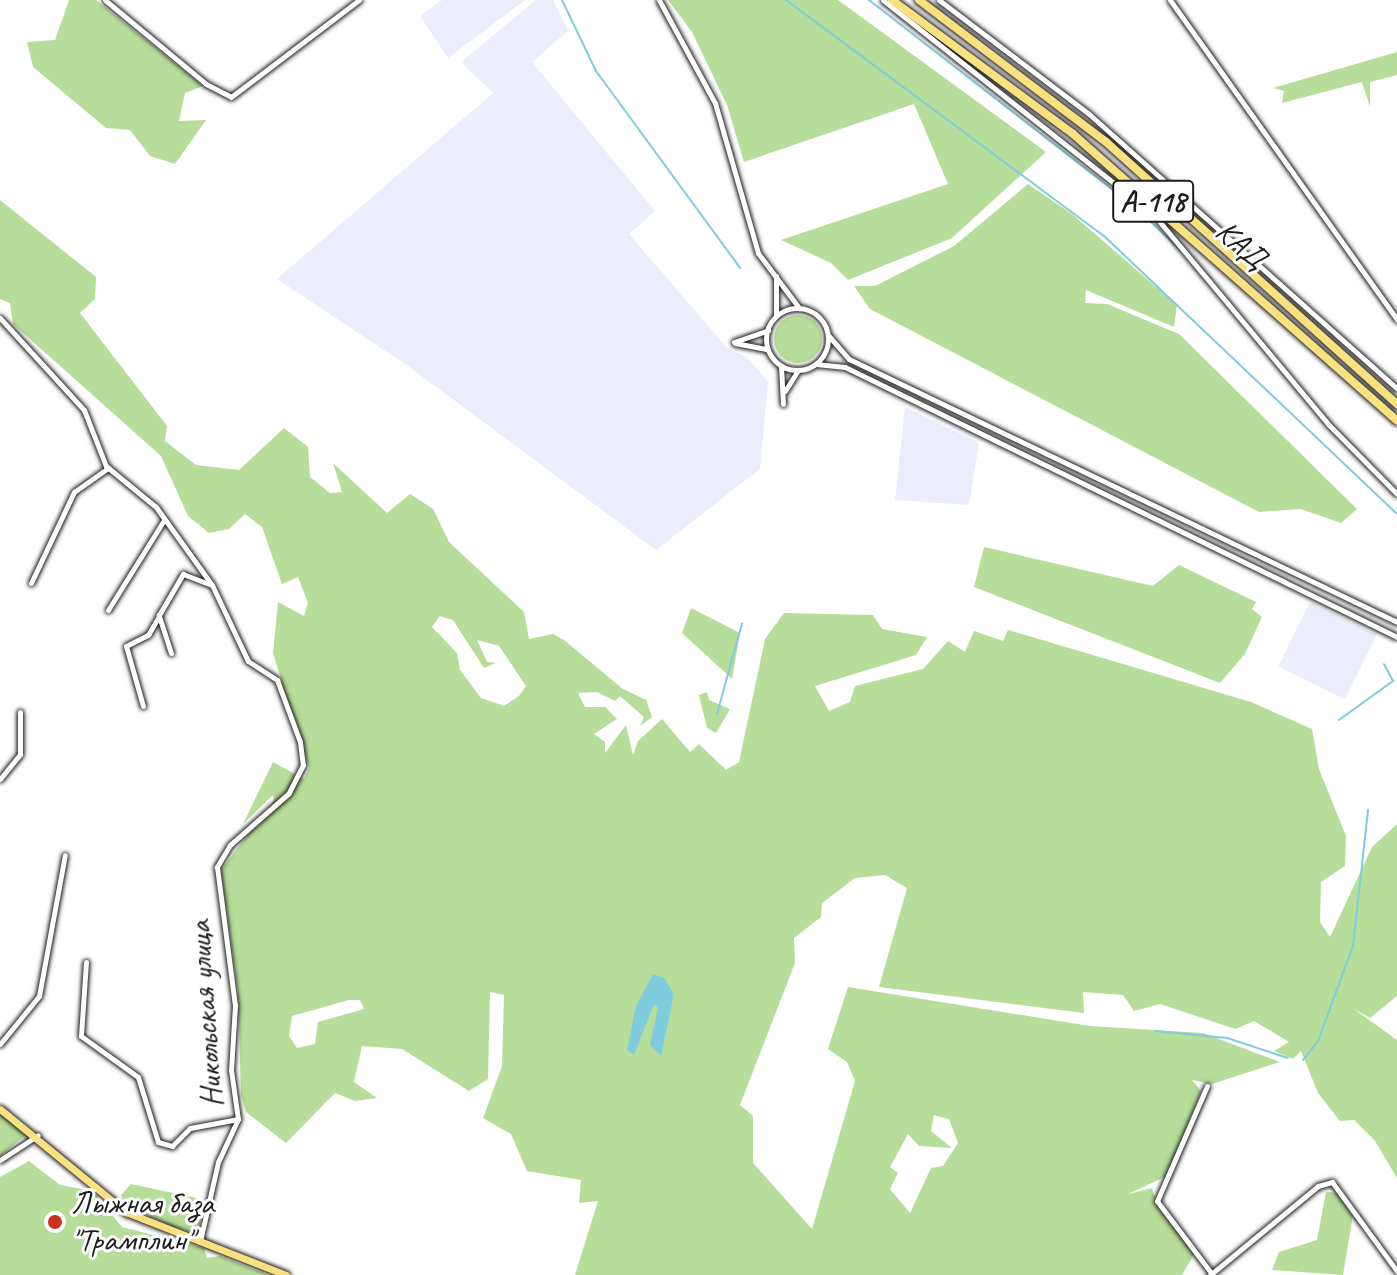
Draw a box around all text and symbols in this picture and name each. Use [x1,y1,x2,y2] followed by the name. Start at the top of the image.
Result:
[1111,175,1195,227] road number: А-118
[1208,212,1274,278] street label: КАД
[180,919,232,1109] street label: Никольская улица
[71,1185,215,1260] place label: Лыжная база "Трамплин"
[46,1213,64,1231] marker: Лыжная база "Трамплин"

